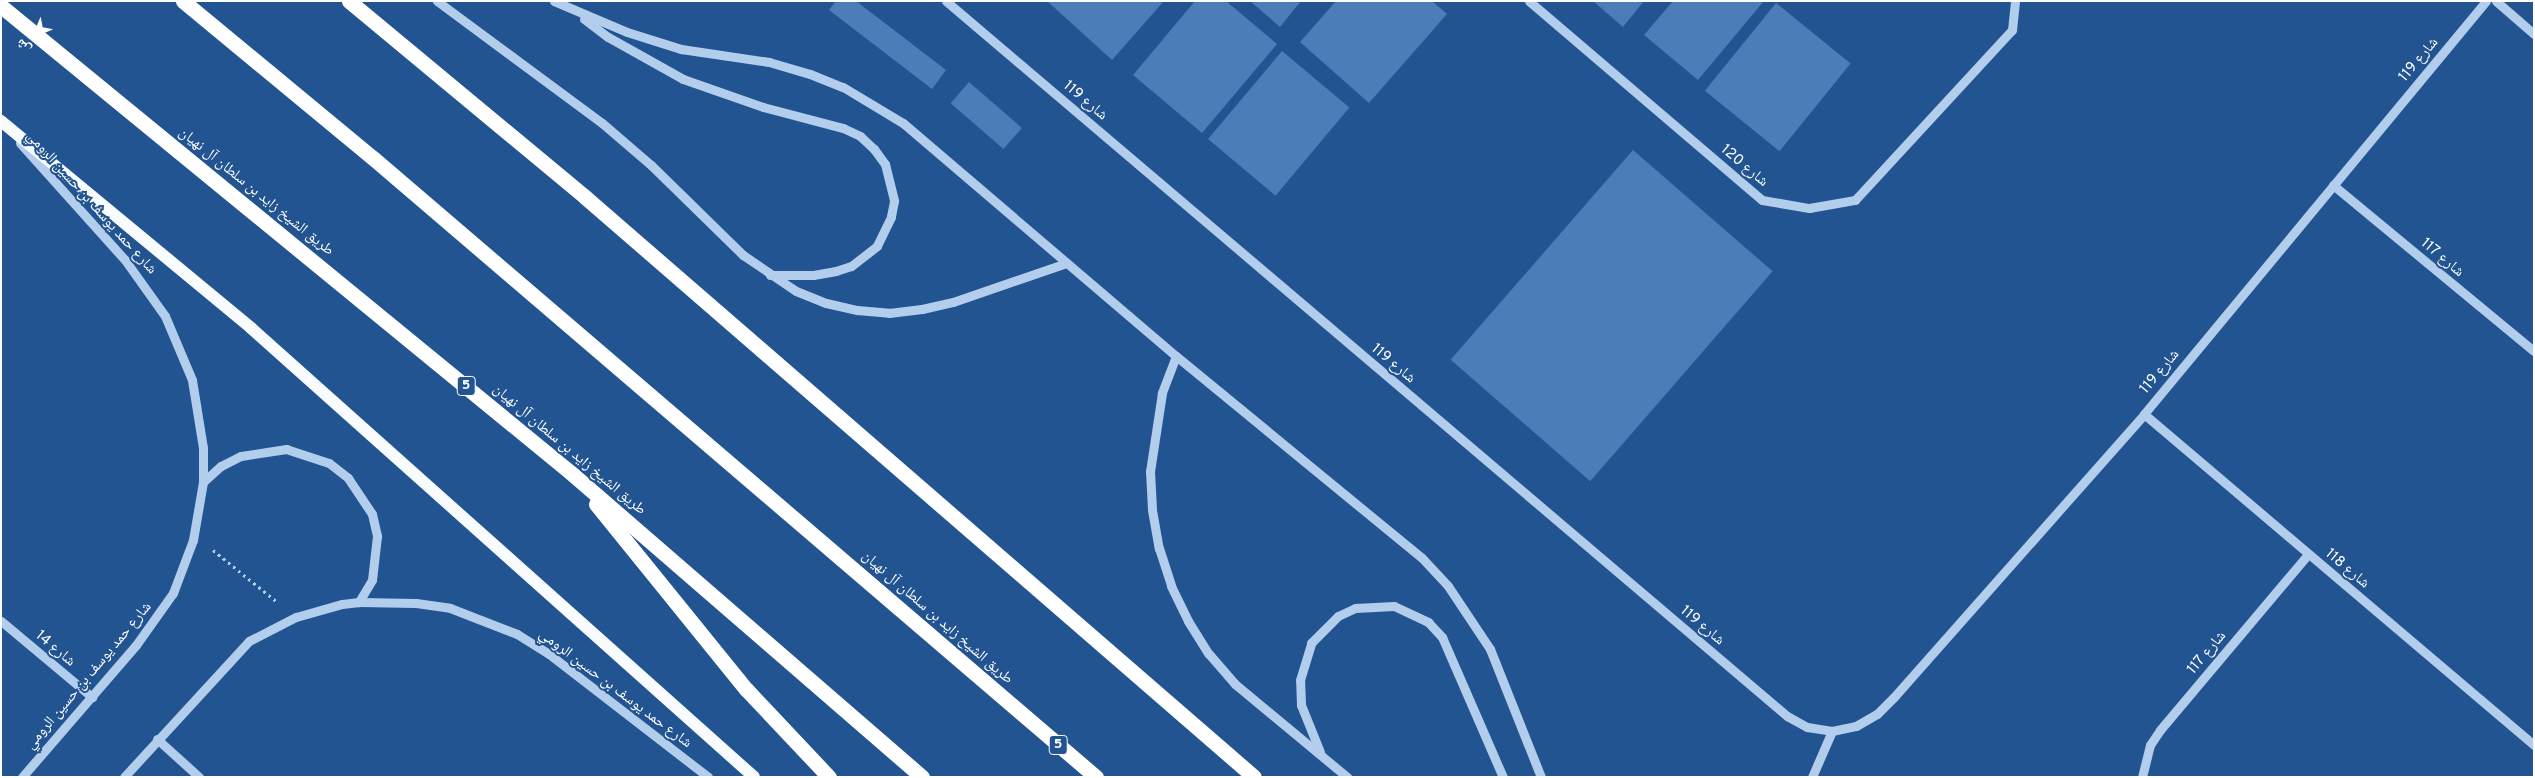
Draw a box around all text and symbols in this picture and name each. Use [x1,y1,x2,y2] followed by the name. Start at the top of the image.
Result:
[10,10,60,60] north arrow
[2395,34,2443,86] street label: شارع 119
[13,35,35,57] text: ش
[1059,77,1111,125] street label: شارع 119
[175,124,337,260] street label: طريق الشيخ زايد بن سلطان آل نهيان
[22,128,160,278] street label: شارع حمد يوسف بن حسين الرومي
[1717,141,1771,191] street label: شارع 120
[2417,235,2467,281] street label: شارع 117
[1367,340,1419,388] street label: شارع 119
[2136,346,2184,398] street label: شارع 119
[456,374,476,398] road number: 5
[489,381,649,519] street label: طريق الشيخ زايد بن سلطان آل نهيان
[2321,545,2373,593] street label: شارع 118
[858,547,1016,689] street label: طريق الشيخ زايد بن سلطان آل نهيان
[22,599,156,753] street label: شارع حمد يوسف بن حسين الرومي
[1676,602,1728,650] street label: شارع 119
[535,626,695,752] street label: شارع حمد يوسف بن حسين الرومي
[31,627,79,671] street label: شارع 14
[2184,628,2230,678] street label: شارع 117
[1048,734,1068,756] road number: 5

